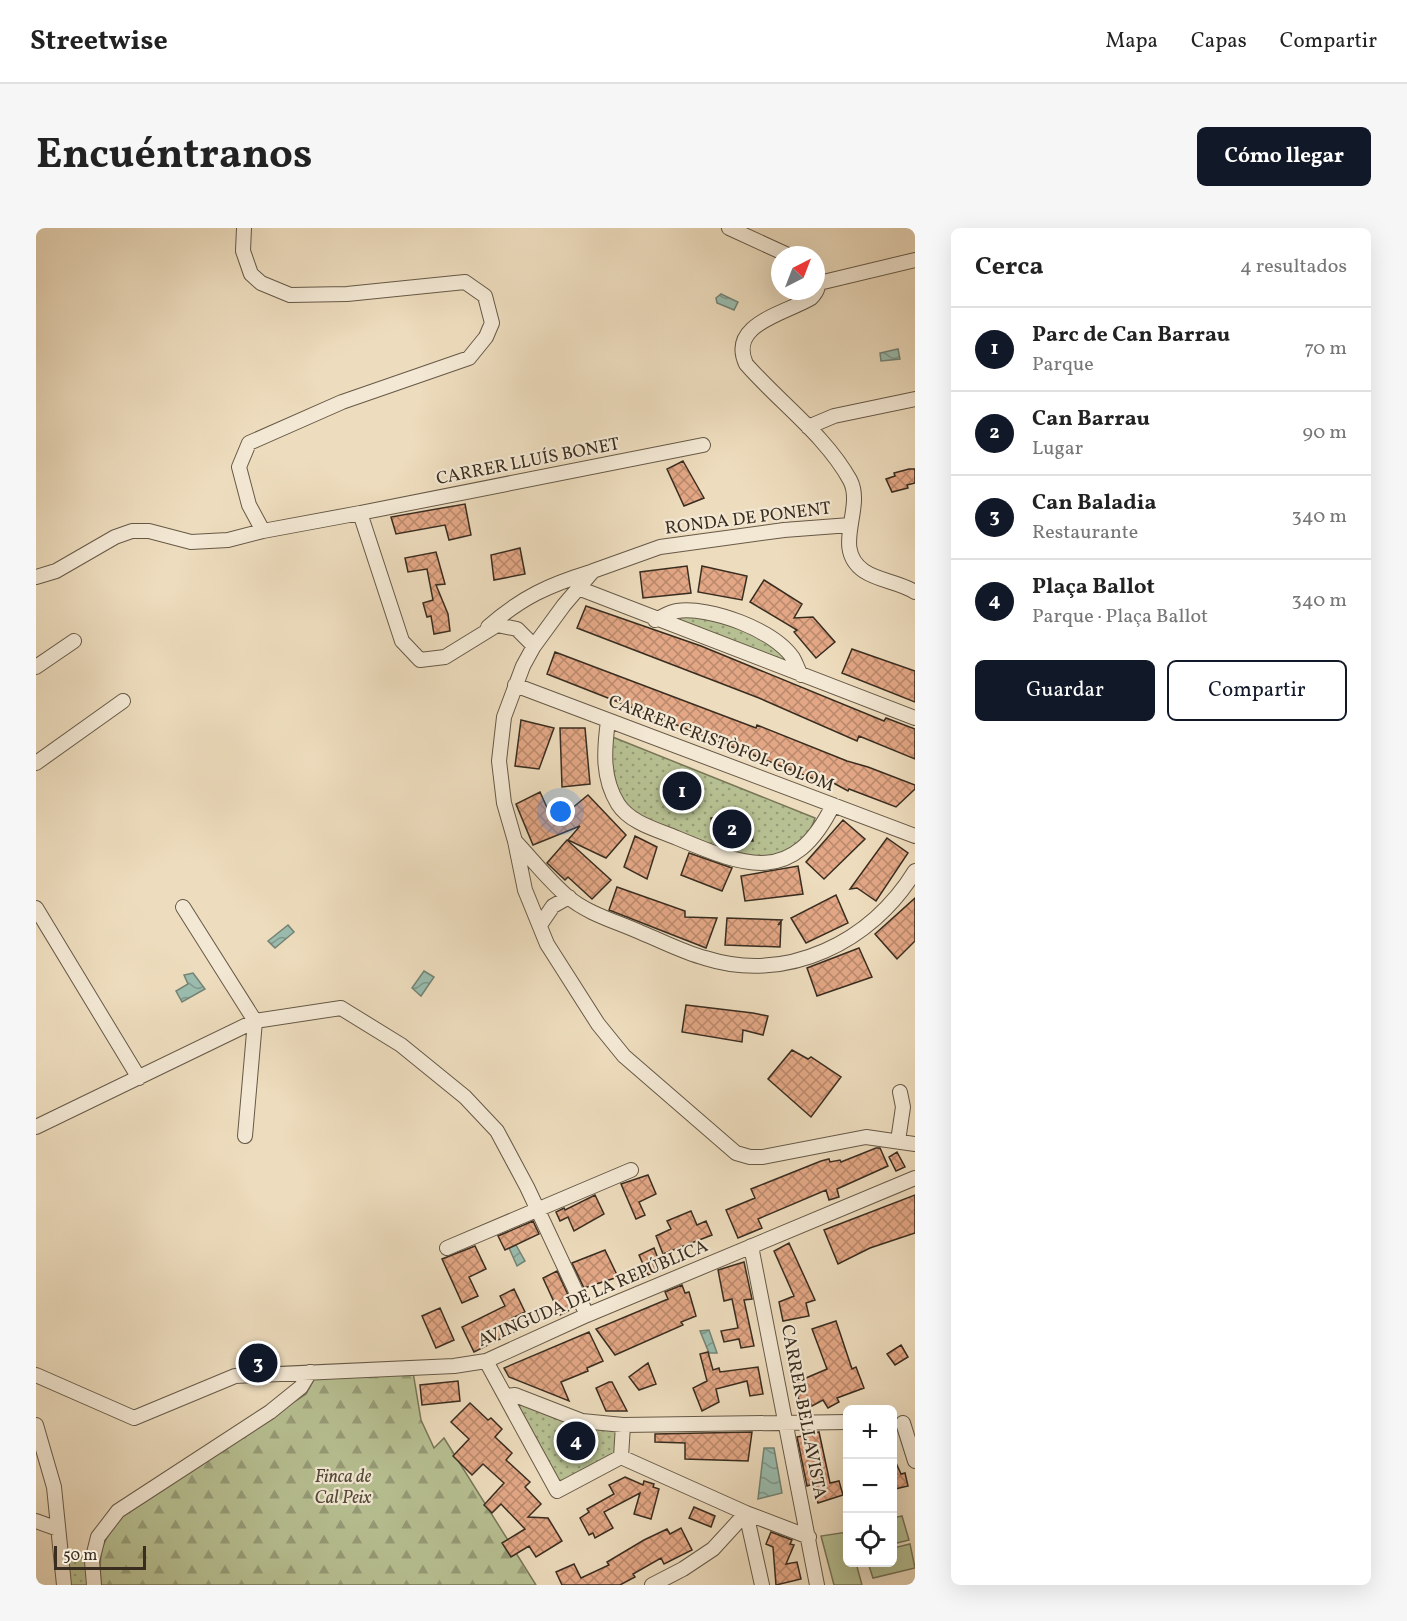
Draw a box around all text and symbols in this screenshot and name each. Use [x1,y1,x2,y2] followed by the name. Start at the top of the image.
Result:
[30,22,168,61] text: Streetwise
[1106,27,1158,56] text: Mapa
[1191,27,1247,56] text: Capas
[1280,27,1377,56] text: Compartir
[36,127,312,186] text: Encuéntranos
[1197,127,1371,186] button: Cómo llegar
[771,246,825,300] north arrow
[975,249,1044,285] text: Cerca
[1240,253,1347,281] text: 4 resultados
[1032,320,1230,351] text: Parc de Can Barrau
[990,335,999,363] text: 1
[1304,335,1347,363] text: 70 m
[1032,351,1094,379] text: Parque
[1032,404,1150,435] text: Can Barrau
[989,419,1000,447] text: 2
[1303,419,1347,447] text: 90 m
[434,432,622,492] street label: CARRER LLUÍS BONET
[1032,435,1083,463] text: Lugar
[1032,488,1156,519] text: Can Baladia
[664,496,833,542] street label: RONDA DE PONENT
[989,503,1000,531] text: 3
[1291,503,1347,531] text: 340 m
[1032,519,1138,547] text: Restaurante
[1032,572,1155,603] text: Plaça Ballot
[988,587,1001,615] text: 4
[1291,587,1347,615] text: 340 m
[1032,603,1208,631] text: Parque · Plaça Ballot
[975,660,1155,721] button: Guardar
[1167,660,1347,721] button: Compartir
[604,688,838,799] street label: CARRER CRISTÒFOL COLOM
[662,768,702,814] pin: 1
[546,797,575,826] your location
[712,806,752,852] pin: 2
[474,1234,712,1354] street label: AVINGUDA DE LA REPÚBLICA
[774,1323,832,1502] street label: CARRER BELLAVISTA
[238,1340,278,1386] pin: 3
[843,1405,897,1567] map controls
[843,1405,897,1459] button: +
[556,1418,596,1464] pin: 4
[843,1459,897,1513] button: −
[314,1465,372,1511] park label: Finca de Cal Peix
[843,1513,897,1567] button: locate
[54,1543,146,1570] scale bar
[63,1545,97,1567] text: 50 m

